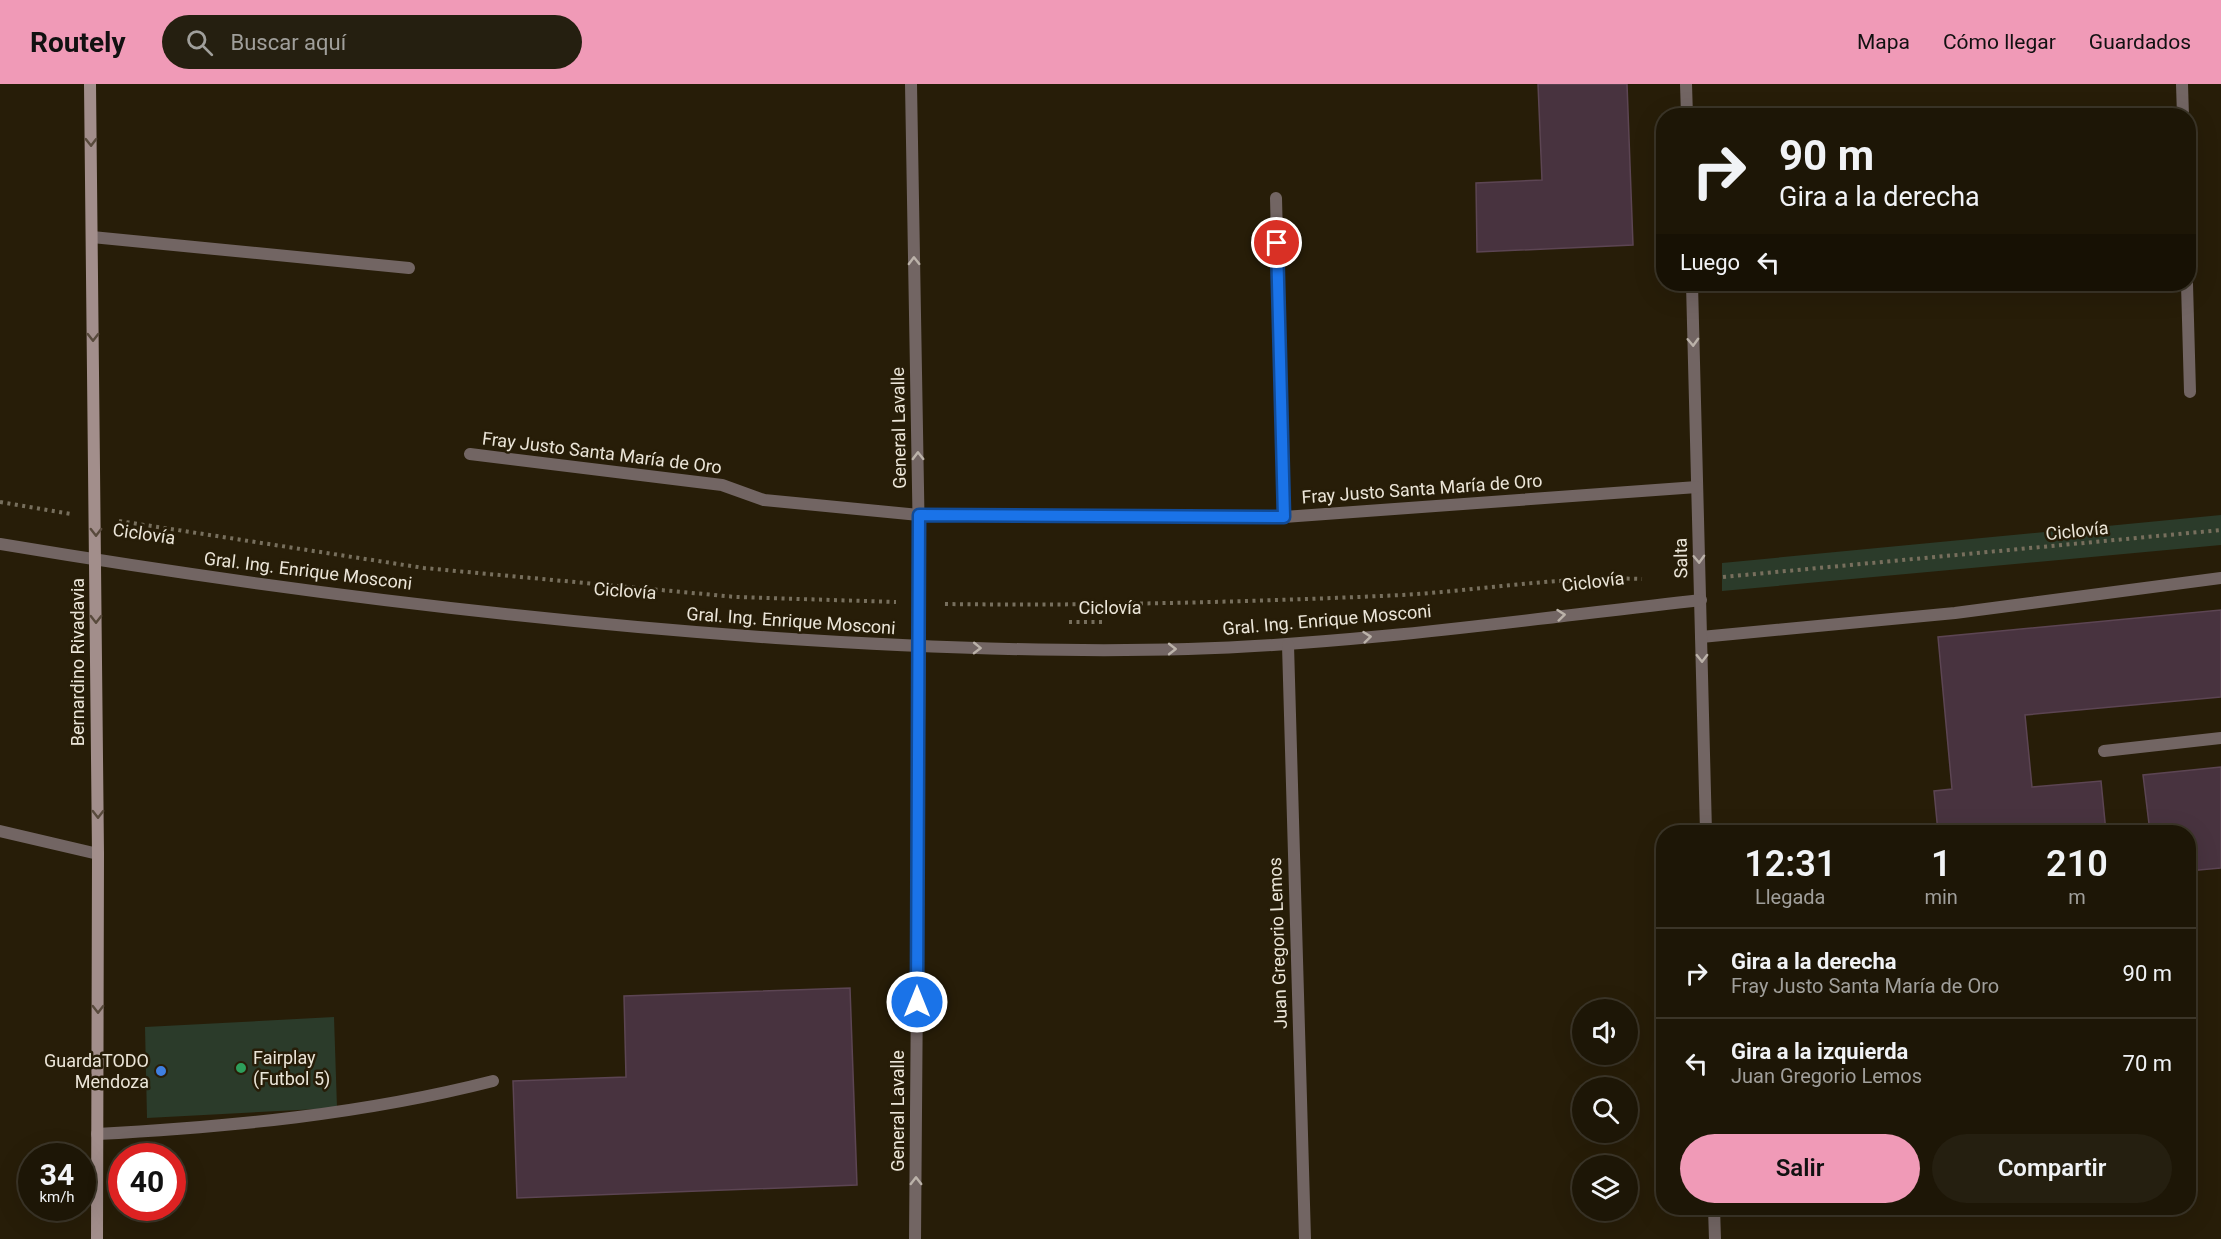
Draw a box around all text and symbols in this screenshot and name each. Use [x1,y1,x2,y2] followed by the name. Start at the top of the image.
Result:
[162,15,582,69] search box
[30,26,126,59] text: Routely
[183,26,216,59] icon: search
[231,30,346,55] text: Buscar aquí
[1857,30,1910,54] text: Mapa
[1943,30,2056,54] text: Cómo llegar
[2089,30,2191,54] text: Guardados
[1779,131,1874,180] text: 90 m
[1680,132,1758,210] icon: right
[85,138,97,147] one-way arrow
[1779,181,1980,213] text: Gira a la derecha
[1251,217,1302,268] pin
[1260,226,1293,259] icon: arrive
[1752,246,1785,279] icon: left
[1680,250,1740,275] text: Luego
[908,257,920,266] one-way arrow
[87,333,99,342] one-way arrow
[1687,337,1699,346] one-way arrow
[887,367,910,489] street label: General Lavalle
[481,427,723,478] street label: Fray Justo Santa María de Oro
[911,452,924,461] one-way arrow
[1301,470,1543,507] street label: Fray Justo Santa María de Oro
[2045,517,2109,544] street label: Ciclovía
[111,519,177,548] street label: Ciclovía
[90,528,102,537] one-way arrow
[1670,538,1691,578] street label: Salta
[203,547,413,594] street label: Gral. Ing. Enrique Mosconi
[1693,554,1705,563] one-way arrow
[1560,567,1625,596] street label: Ciclovía
[67,578,88,746] street label: Bernardino Rivadavia
[593,578,657,603] street label: Ciclovía
[1079,597,1142,618] street label: Ciclovía
[1222,600,1432,639] street label: Gral. Ing. Enrique Mosconi
[686,603,896,638] street label: Gral. Ing. Enrique Mosconi
[1556,609,1565,622] one-way arrow
[90,614,102,623] one-way arrow
[1362,631,1371,643] one-way arrow
[973,642,982,654] one-way arrow
[1168,643,1177,655] one-way arrow
[1695,654,1708,663] one-way arrow
[92,809,104,818] one-way arrow
[1744,843,1836,885] text: 12:31
[1931,843,1951,885] text: 1
[2046,843,2108,885] text: 210
[1264,857,1291,1029] street label: Juan Gregorio Lemos
[1755,885,1825,909] text: Llegada
[1924,885,1958,909] text: min
[2068,885,2086,909] text: m
[1731,949,1897,974] text: Gira a la derecha
[1680,957,1713,990] icon: right
[2123,961,2172,986] text: 90 m
[885,970,949,1034] position arrow
[1731,974,1999,998] text: Fray Justo Santa María de Oro
[1572,999,1638,1221] map controls
[1572,999,1638,1065] button: sound
[92,1004,104,1013] one-way arrow
[1731,1039,1908,1064] text: Gira a la izquierda
[253,1047,330,1090] place label: Fairplay (Futbol 5)
[1680,1047,1713,1080] icon: left
[44,1050,149,1092] place label: GuardaTODO Mendoza
[887,1050,908,1172] street label: General Lavalle
[2123,1051,2172,1076] text: 70 m
[234,1061,248,1075] marker: Fairplay (Futbol 5)
[154,1064,168,1078] marker: GuardaTODO Mendoza
[1731,1064,1922,1088] text: Juan Gregorio Lemos
[1572,1077,1638,1143] button: search
[1680,1134,1920,1203] button: Salir
[1932,1134,2172,1203] button: Compartir
[108,1143,186,1221] speed limit sign: 40
[1572,1155,1638,1221] button: layers
[40,1157,74,1192] text: 34
[910,1176,922,1185] one-way arrow
[39,1188,75,1206] text: km/h

